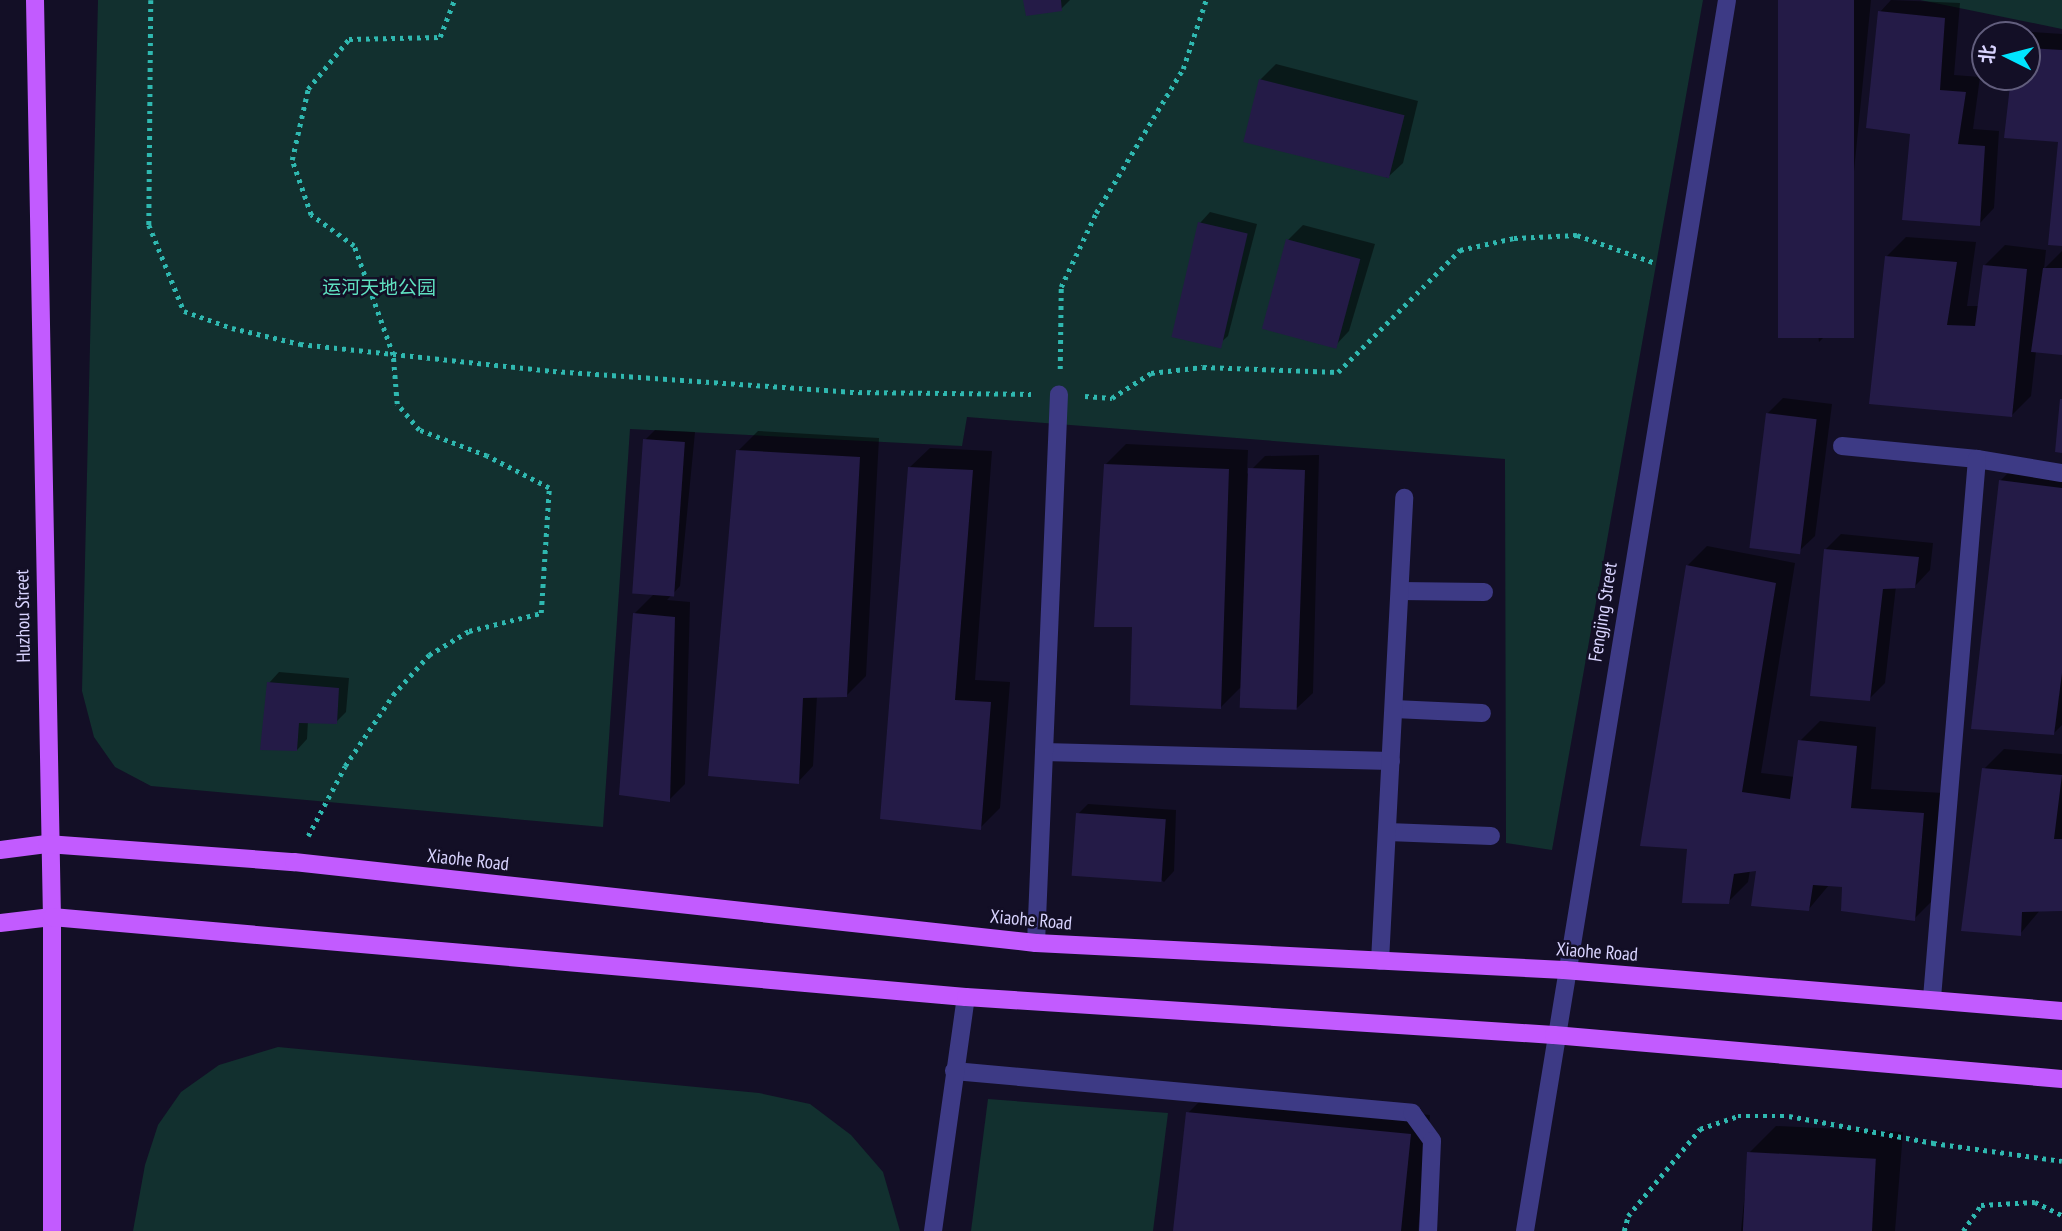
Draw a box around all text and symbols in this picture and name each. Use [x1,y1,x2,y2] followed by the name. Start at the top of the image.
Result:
[1971,21,2041,91] north arrow
[1974,43,2000,65] text: 北
[322,277,436,299] park label: 运河天地公园
[1584,561,1622,663] street label: Fengjing Street
[11,569,35,663] street label: Huzhou Street
[426,844,510,876] street label: Xiaohe Road
[989,905,1073,935] street label: Xiaohe Road
[1555,938,1639,966] street label: Xiaohe Road

